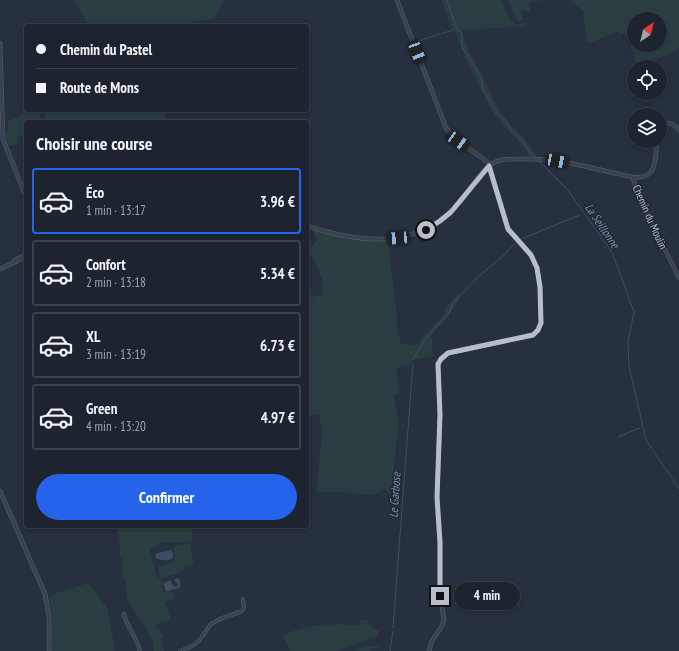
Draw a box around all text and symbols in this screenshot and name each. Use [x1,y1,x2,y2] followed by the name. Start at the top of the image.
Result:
[627,12,667,52] north arrow
[627,12,667,148] map controls
[407,39,427,65] car
[60,40,152,59] text: Chemin du Pastel
[627,60,667,100] button: locate
[60,78,139,97] text: Route de Mons
[627,108,667,148] button: layers
[445,129,471,153] car
[36,132,153,155] text: Choisir une course
[544,153,570,169] car
[630,182,671,252] street label: Chemin du Moulin
[38,183,74,219] icon: car
[86,183,104,202] text: Éco
[260,192,295,211] text: 3.96 €
[582,200,624,252] water label: La Seillonne
[86,202,146,219] text: 1 min · 13:17
[417,221,435,239] route start
[386,231,410,245] car
[38,255,74,291] icon: car
[86,255,126,274] text: Confort
[260,264,295,283] text: 5.34 €
[86,274,146,291] text: 2 min · 13:18
[38,327,74,363] icon: car
[86,327,100,346] text: XL
[260,336,295,355] text: 6.73 €
[86,346,146,363] text: 3 min · 13:19
[38,399,74,435] icon: car
[86,399,118,418] text: Green
[261,408,295,427] text: 4.97 €
[86,418,146,435] text: 4 min · 13:20
[385,471,404,518] water label: Le Garbose
[36,474,297,520] button: Confirmer
[454,582,520,610] callout: 4 min
[431,587,449,605] route end
[474,587,500,604] text: 4 min

